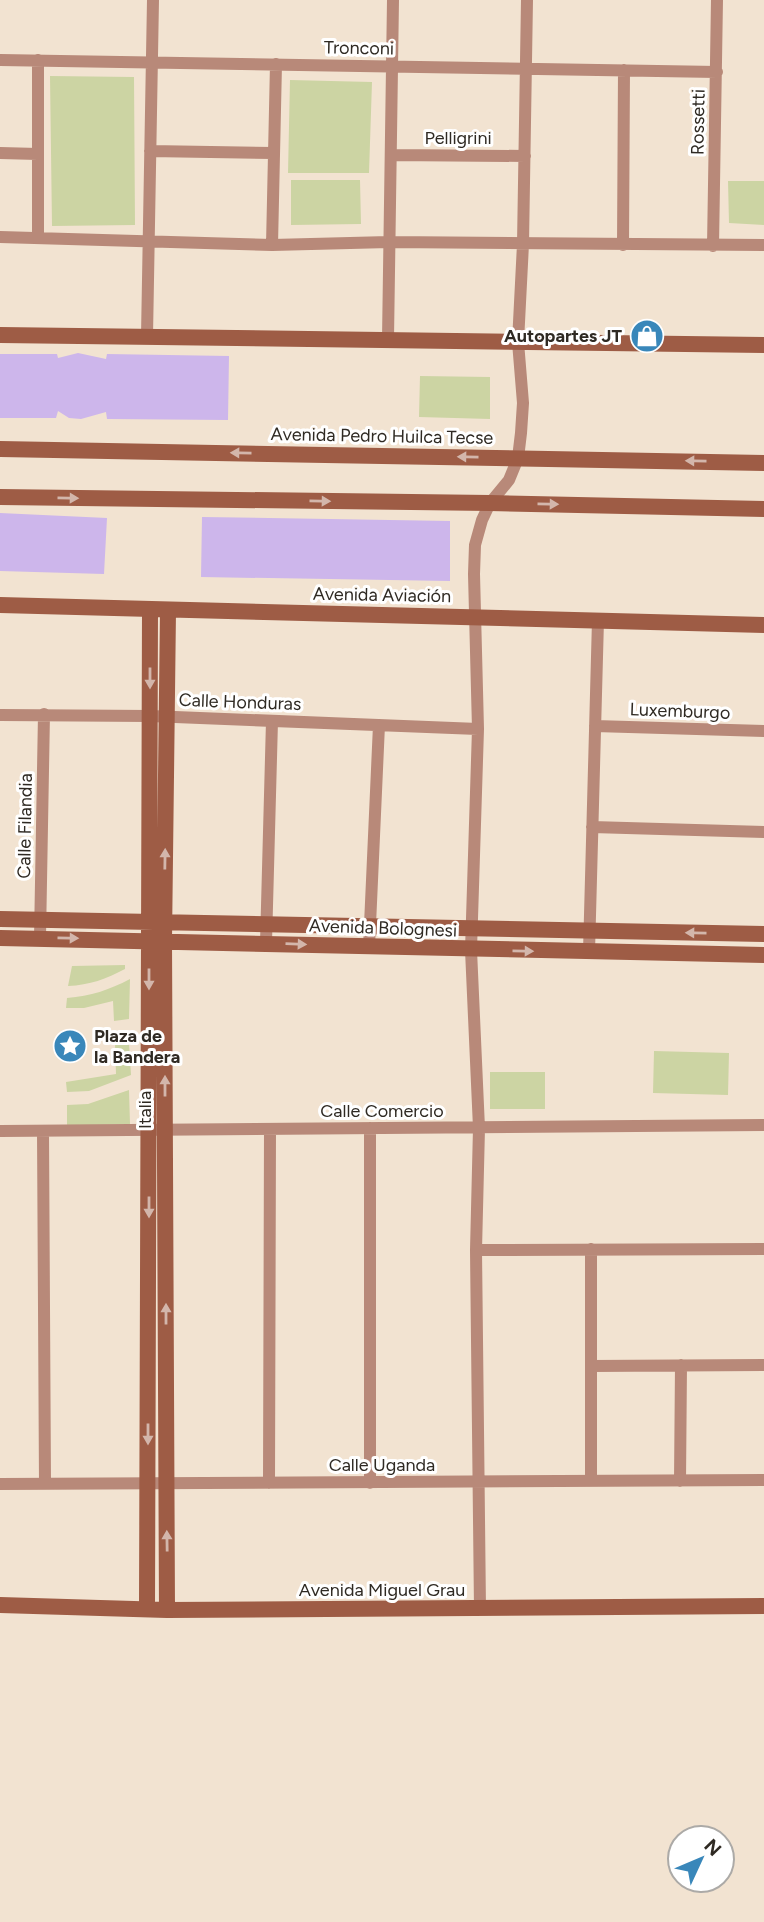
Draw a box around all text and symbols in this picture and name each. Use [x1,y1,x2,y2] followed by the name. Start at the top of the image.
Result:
[324,36,394,60] street label: Tronconi
[686,89,710,155] street label: Rossetti
[424,127,492,149] street label: Pelligrini
[628,317,666,355] shop icon: Autopartes JT
[504,325,622,347] place label: Autopartes JT
[271,423,494,449] street label: Avenida Pedro Huilca Tecse
[230,448,252,459] one-way arrow
[457,451,479,463] one-way arrow
[685,456,707,467] one-way arrow
[57,492,79,503] one-way arrow
[309,495,331,506] one-way arrow
[537,498,559,510] one-way arrow
[313,583,451,607] street label: Avenida Aviación
[144,668,156,690] one-way arrow
[178,689,302,715] street label: Calle Honduras
[629,698,731,724] street label: Luxemburgo
[13,773,37,879] street label: Calle Filandia
[159,848,171,870] one-way arrow
[309,914,457,942] street label: Avenida Bolognesi
[685,927,707,938] one-way arrow
[57,932,79,944] one-way arrow
[285,939,307,950] one-way arrow
[512,945,534,956] one-way arrow
[143,969,155,991] one-way arrow
[94,1025,180,1068] place label: Plaza de la Bandera
[51,1027,89,1065] place icon: Plaza de la Bandera
[159,1075,170,1097] one-way arrow
[134,1091,156,1129] street label: Italia
[320,1100,444,1122] street label: Calle Comercio
[143,1196,155,1218] one-way arrow
[160,1303,171,1325] one-way arrow
[142,1424,154,1446] one-way arrow
[329,1454,435,1476] street label: Calle Uganda
[161,1530,173,1552] one-way arrow
[299,1579,465,1601] street label: Avenida Miguel Grau
[666,1824,736,1894] north arrow
[699,1834,726,1861] text: N

